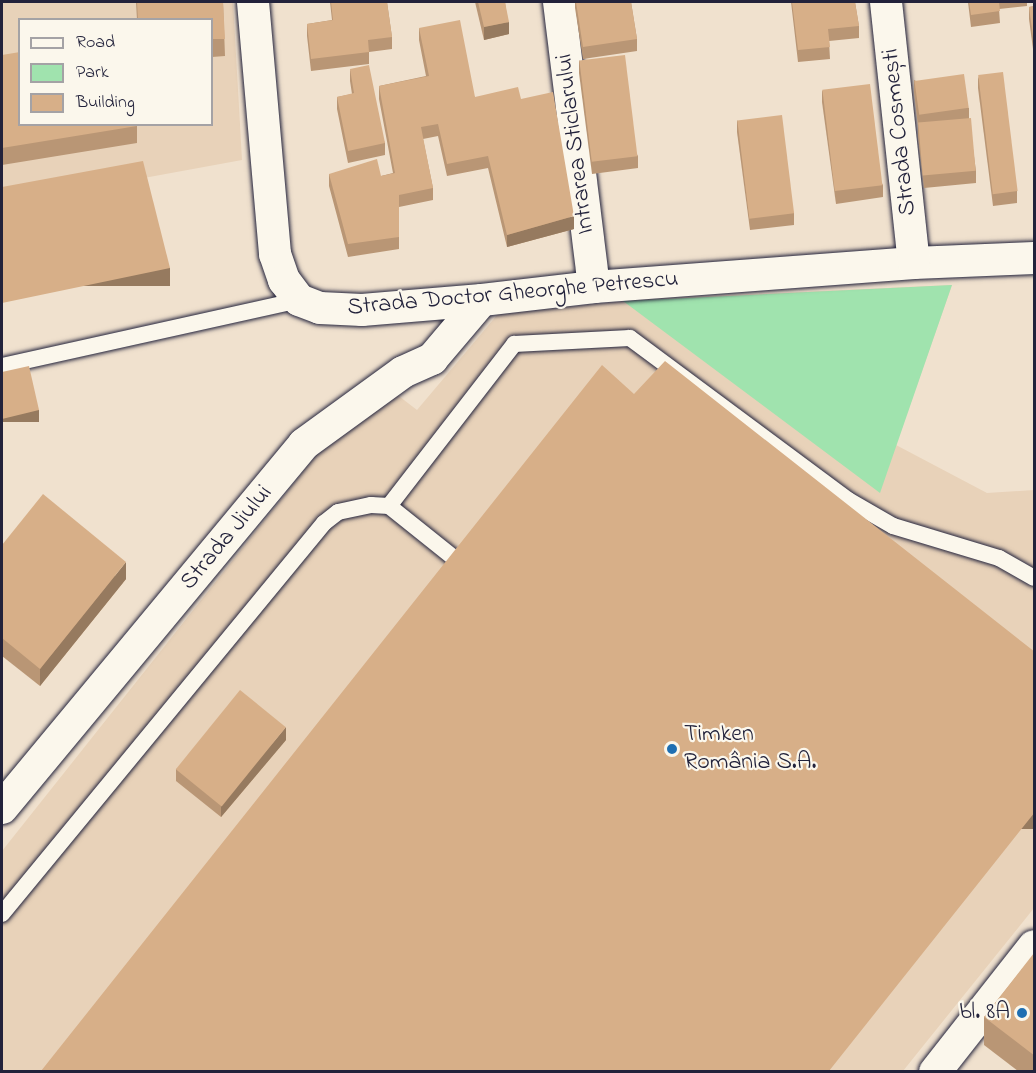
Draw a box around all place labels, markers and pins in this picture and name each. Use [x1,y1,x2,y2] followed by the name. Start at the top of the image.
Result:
[684,721,816,777] place label: Timken România S.A.
[665,742,679,756] marker: Timken România S.A.
[959,999,1010,1027] place label: bl. 8A
[1015,1006,1029,1020] marker: bl. 8A

